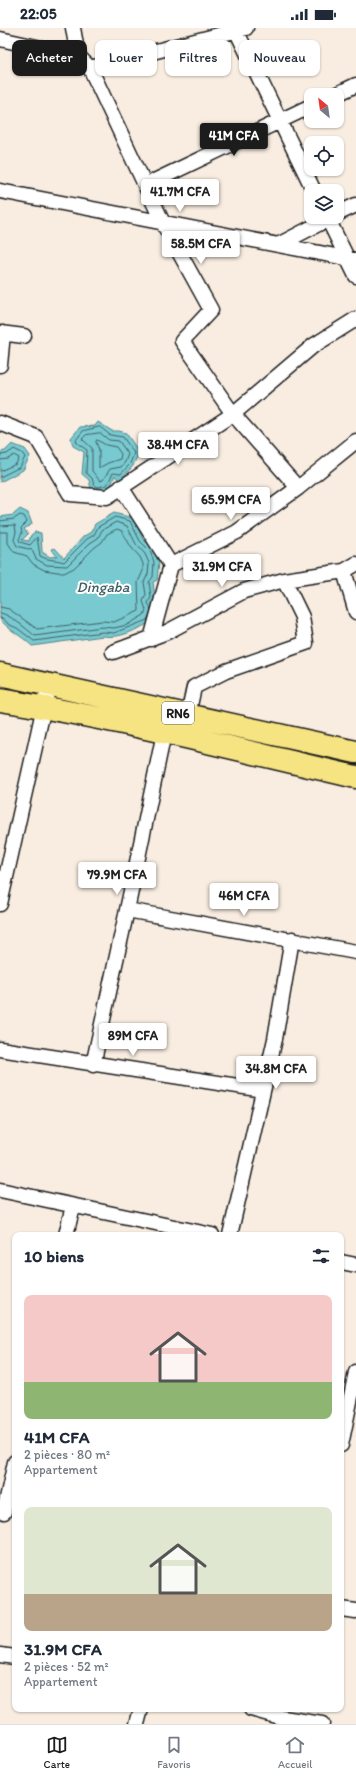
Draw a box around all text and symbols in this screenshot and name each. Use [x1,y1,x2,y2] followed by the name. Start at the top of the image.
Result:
[20,5,57,23] text: 22:05
[12,40,87,76] chip: Acheter
[95,40,157,76] chip: Louer
[165,40,231,76] chip: Filtres
[239,40,320,76] chip: Nouveau
[304,88,344,128] north arrow
[304,88,344,224] map controls
[197,123,271,157] pin: 41M CFA
[209,128,259,143] text: 41M CFA
[304,136,344,176] button: locate
[134,179,226,213] pin: 41.7M CFA
[150,184,210,199] text: 41.7M CFA
[304,184,344,224] button: layers
[155,231,247,265] pin: 58.5M CFA
[171,236,231,251] text: 58.5M CFA
[132,432,224,466] pin: 38.4M CFA
[147,437,209,452] text: 38.4M CFA
[185,487,277,521] pin: 65.9M CFA
[201,492,261,507] text: 65.9M CFA
[176,554,268,588] pin: 31.9M CFA
[192,559,252,574] text: 31.9M CFA
[77,578,130,596] water label: Dingaba
[162,702,194,724] road number: RN6
[71,862,163,896] pin: 79.9M CFA
[87,867,147,882] text: 79.9M CFA
[207,883,281,917] pin: 46M CFA
[218,888,270,903] text: 46M CFA
[96,1023,170,1057] pin: 89M CFA
[108,1028,158,1043] text: 89M CFA
[230,1056,322,1090] pin: 34.8M CFA
[245,1061,307,1076] text: 34.8M CFA
[310,1245,332,1267] icon: filters
[24,1246,84,1266] text: 10 biens
[142,1321,214,1393] icon: home
[24,1427,90,1447] text: 41M CFA
[24,1447,110,1462] text: 2 pièces · 80 m²
[24,1462,98,1477] text: Appartement
[142,1533,214,1605] icon: home
[24,1639,102,1659] text: 31.9M CFA
[24,1659,109,1674] text: 2 pièces · 52 m²
[24,1674,98,1689] text: Appartement
[44,1734,70,1771] tab: Carte
[157,1734,191,1771] tab: Favoris
[278,1734,312,1771] tab: Accueil

